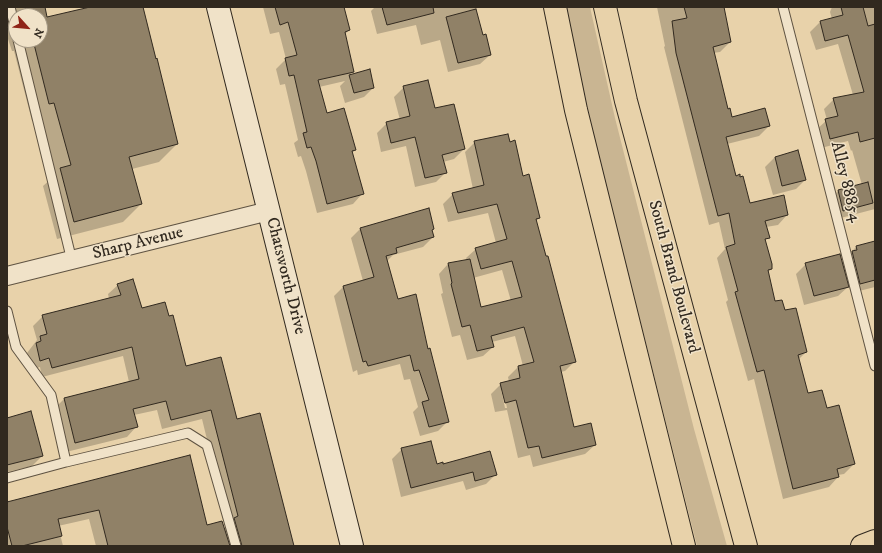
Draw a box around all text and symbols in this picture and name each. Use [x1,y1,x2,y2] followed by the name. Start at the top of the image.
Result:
[8,8,48,48] north arrow
[30,26,46,40] text: N
[825,139,865,225] street label: Alley 88854
[643,198,703,356] street label: South Brand Boulevard
[261,215,309,337] street label: Chatsworth Drive
[91,223,185,265] street label: Sharp Avenue

